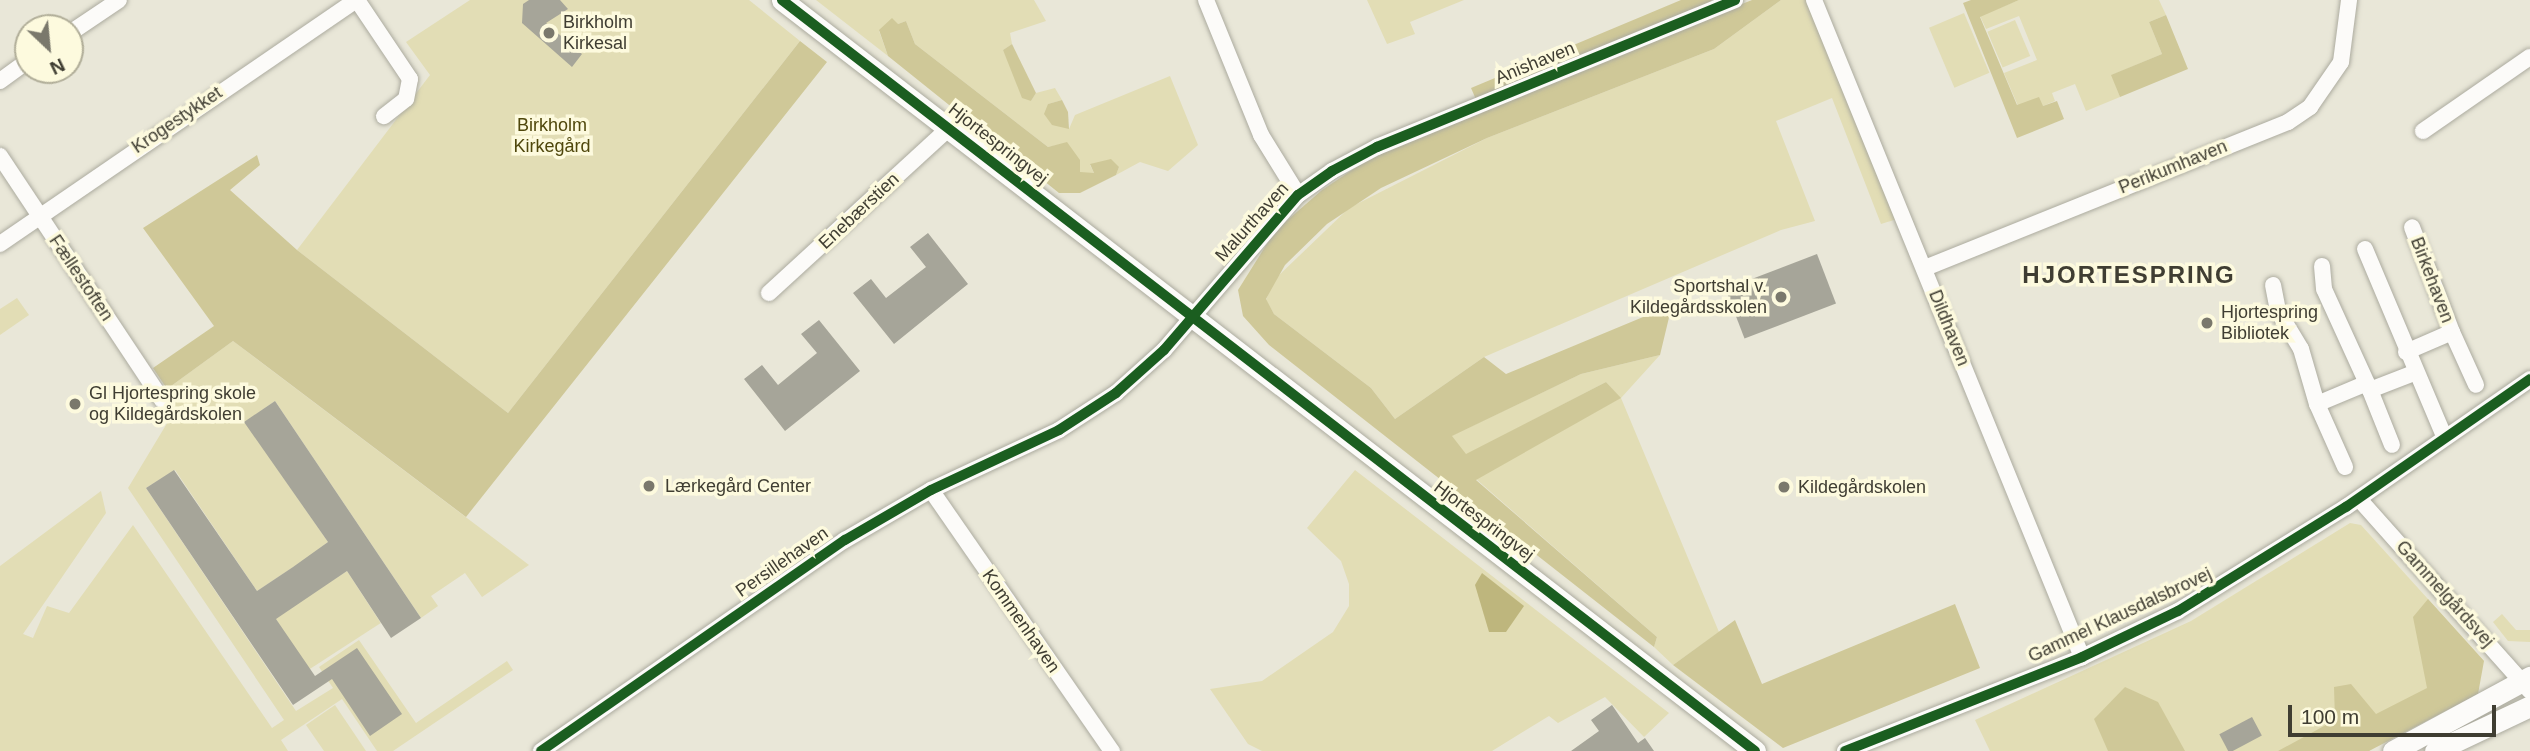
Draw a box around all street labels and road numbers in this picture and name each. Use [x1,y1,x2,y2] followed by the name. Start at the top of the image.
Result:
[1492,37,1578,89] street label: Anishaven
[128,82,226,158] street label: Krogestykket
[944,99,1052,189] street label: Hjortespringvej
[2116,135,2230,199] street label: Perikumhaven
[814,168,904,254] street label: Enebærstien
[1211,178,1293,266] street label: Malurthaven
[44,231,118,325] street label: Fællestoften
[2406,234,2458,326] street label: Birkehaven
[1924,287,1974,369] street label: Dildhaven
[1430,476,1538,566] street label: Hjortespringvej
[732,522,832,602] street label: Persillehaven
[2391,536,2499,652] street label: Gammelgårdsvej
[2025,563,2215,667] street label: Gammel Klausdalsbrovej
[977,565,1065,677] street label: Kommenhaven

